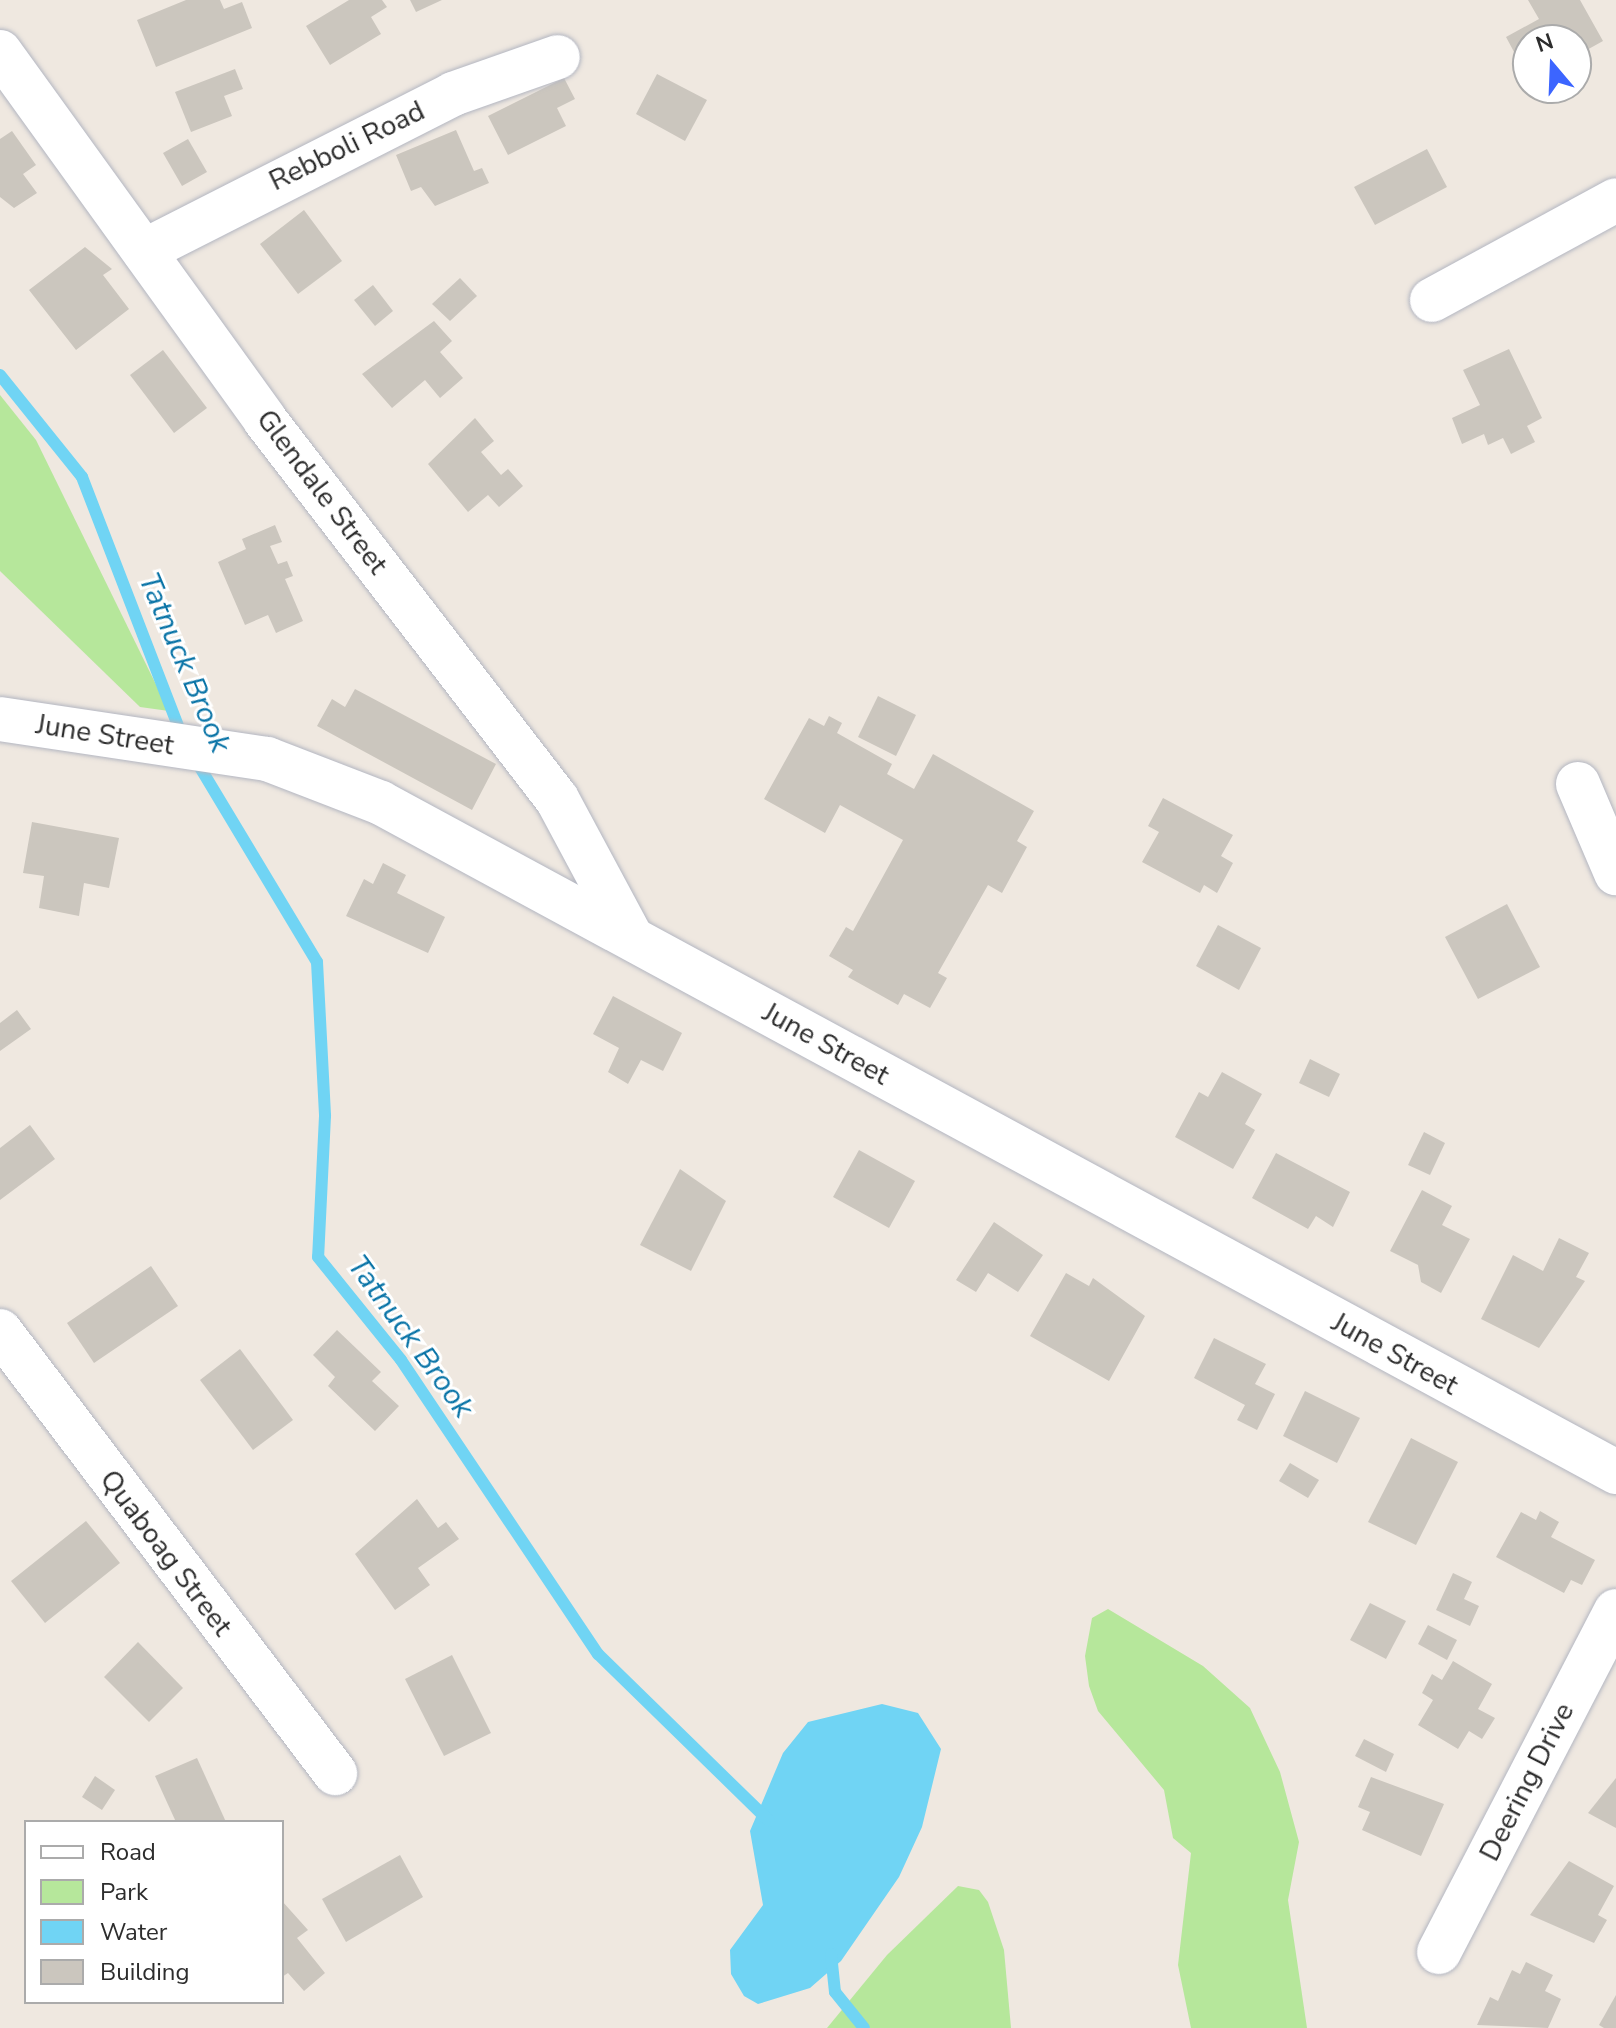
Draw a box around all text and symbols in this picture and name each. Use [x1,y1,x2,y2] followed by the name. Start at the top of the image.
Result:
[1512,24,1592,104] north arrow
[1532,26,1558,60] text: N
[264,94,430,198] street label: Rebboli Road
[249,403,395,581] street label: Glendale Street
[130,568,238,758] water label: Tatnuck Brook
[34,708,176,762] street label: June Street
[757,996,895,1092] street label: June Street
[339,1249,481,1425] water label: Tatnuck Brook
[1326,1306,1464,1402] street label: June Street
[93,1464,239,1642] street label: Quaboag Street
[1473,1697,1581,1867] street label: Deering Drive
[24,1820,284,2004] legend
[100,1836,156,1868] text: Road
[100,1876,148,1908] text: Park
[100,1916,167,1948] text: Water
[100,1956,190,1988] text: Building

